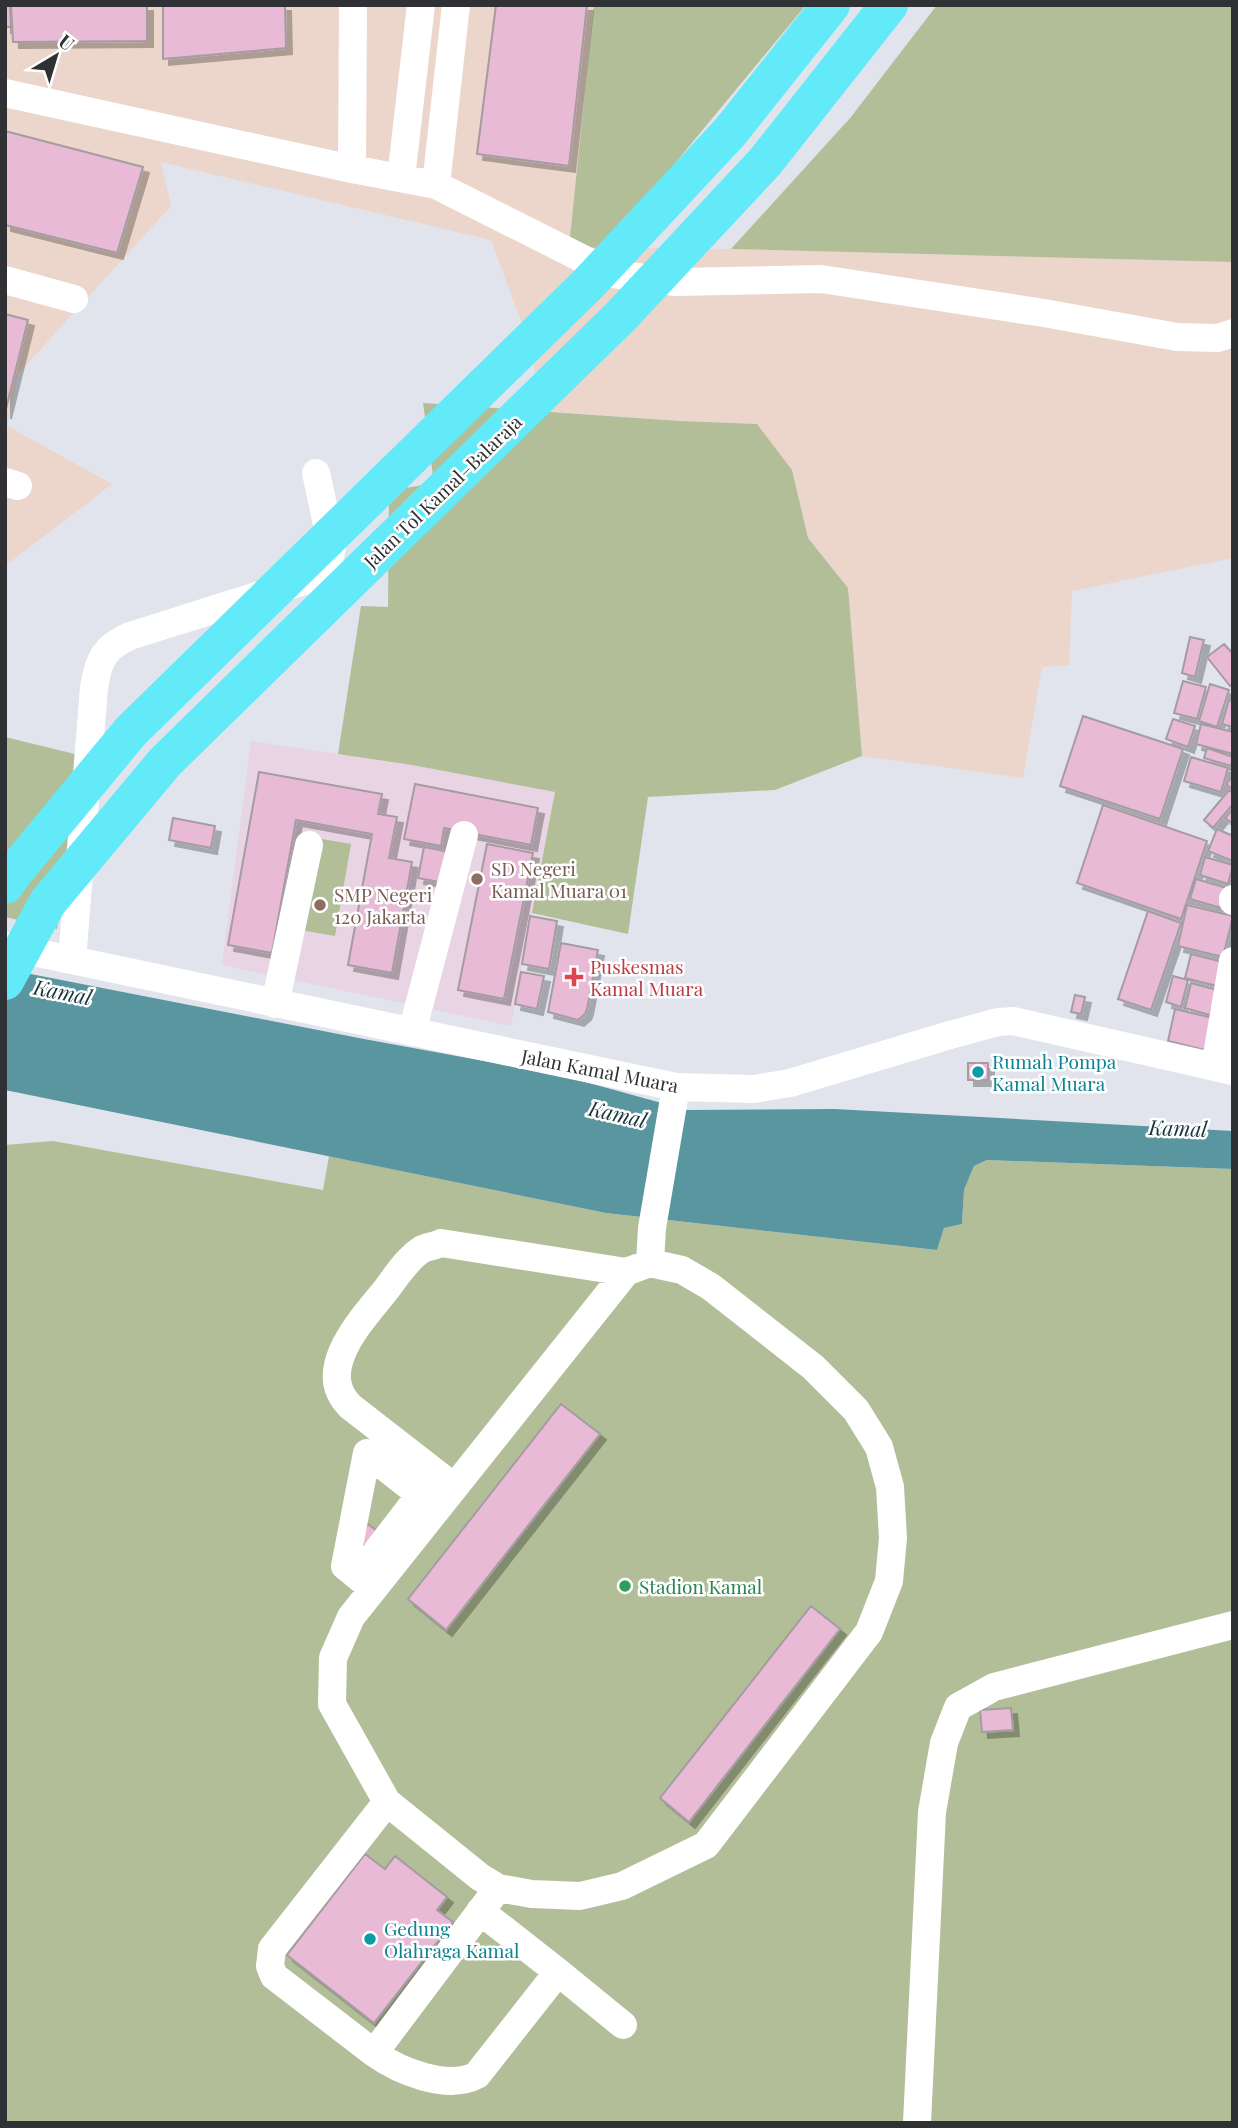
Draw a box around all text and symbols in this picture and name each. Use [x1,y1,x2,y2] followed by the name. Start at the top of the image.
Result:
[21,21,91,91] north arrow
[54,28,80,56] text: U
[357,408,527,574] street label: Jalan Tol Kamal–Balaraja
[491,855,627,903] place label: SD Negeri Kamal Muara 01
[469,871,485,887] marker: SD Negeri Kamal Muara 01
[334,881,433,929] place label: SMP Negeri 120 Jakarta
[312,897,328,913] marker: SMP Negeri 120 Jakarta
[590,953,704,1001] place label: Puskesmas Kamal Muara
[564,967,584,987] marker: Puskesmas Kamal Muara
[31,971,96,1011] water label: Kamal
[518,1042,681,1098] street label: Jalan Kamal Muara
[992,1048,1117,1096] place label: Rumah Pompa Kamal Muara
[970,1064,986,1080] marker: Rumah Pompa Kamal Muara
[585,1093,651,1133] water label: Kamal
[1147,1112,1209,1142] water label: Kamal
[639,1573,763,1599] place label: Stadion Kamal
[617,1578,633,1594] marker: Stadion Kamal
[384,1915,520,1963] place label: Gedung Olahraga Kamal
[362,1931,378,1947] marker: Gedung Olahraga Kamal

